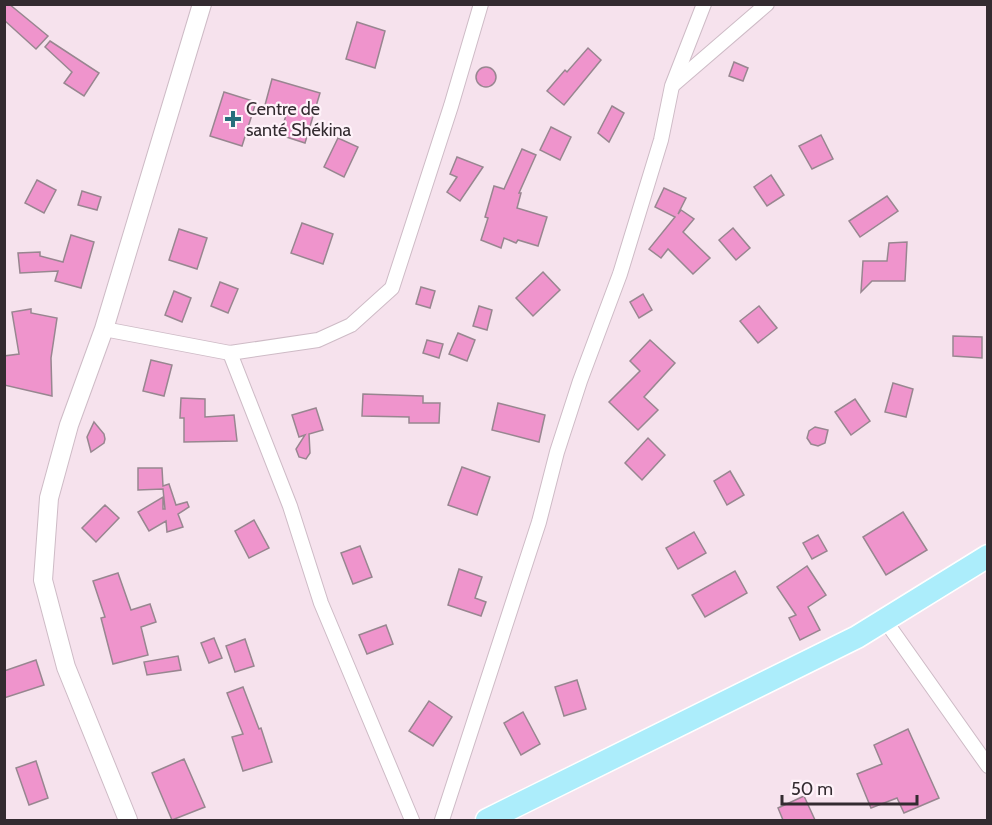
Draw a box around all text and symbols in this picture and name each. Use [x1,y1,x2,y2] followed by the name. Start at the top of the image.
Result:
[246,98,352,141] place label: Centre de santé Shékina
[224,110,242,128] marker: Centre de santé Shékina
[782,768,917,806] scale bar
[791,778,833,800] text: 50 m

